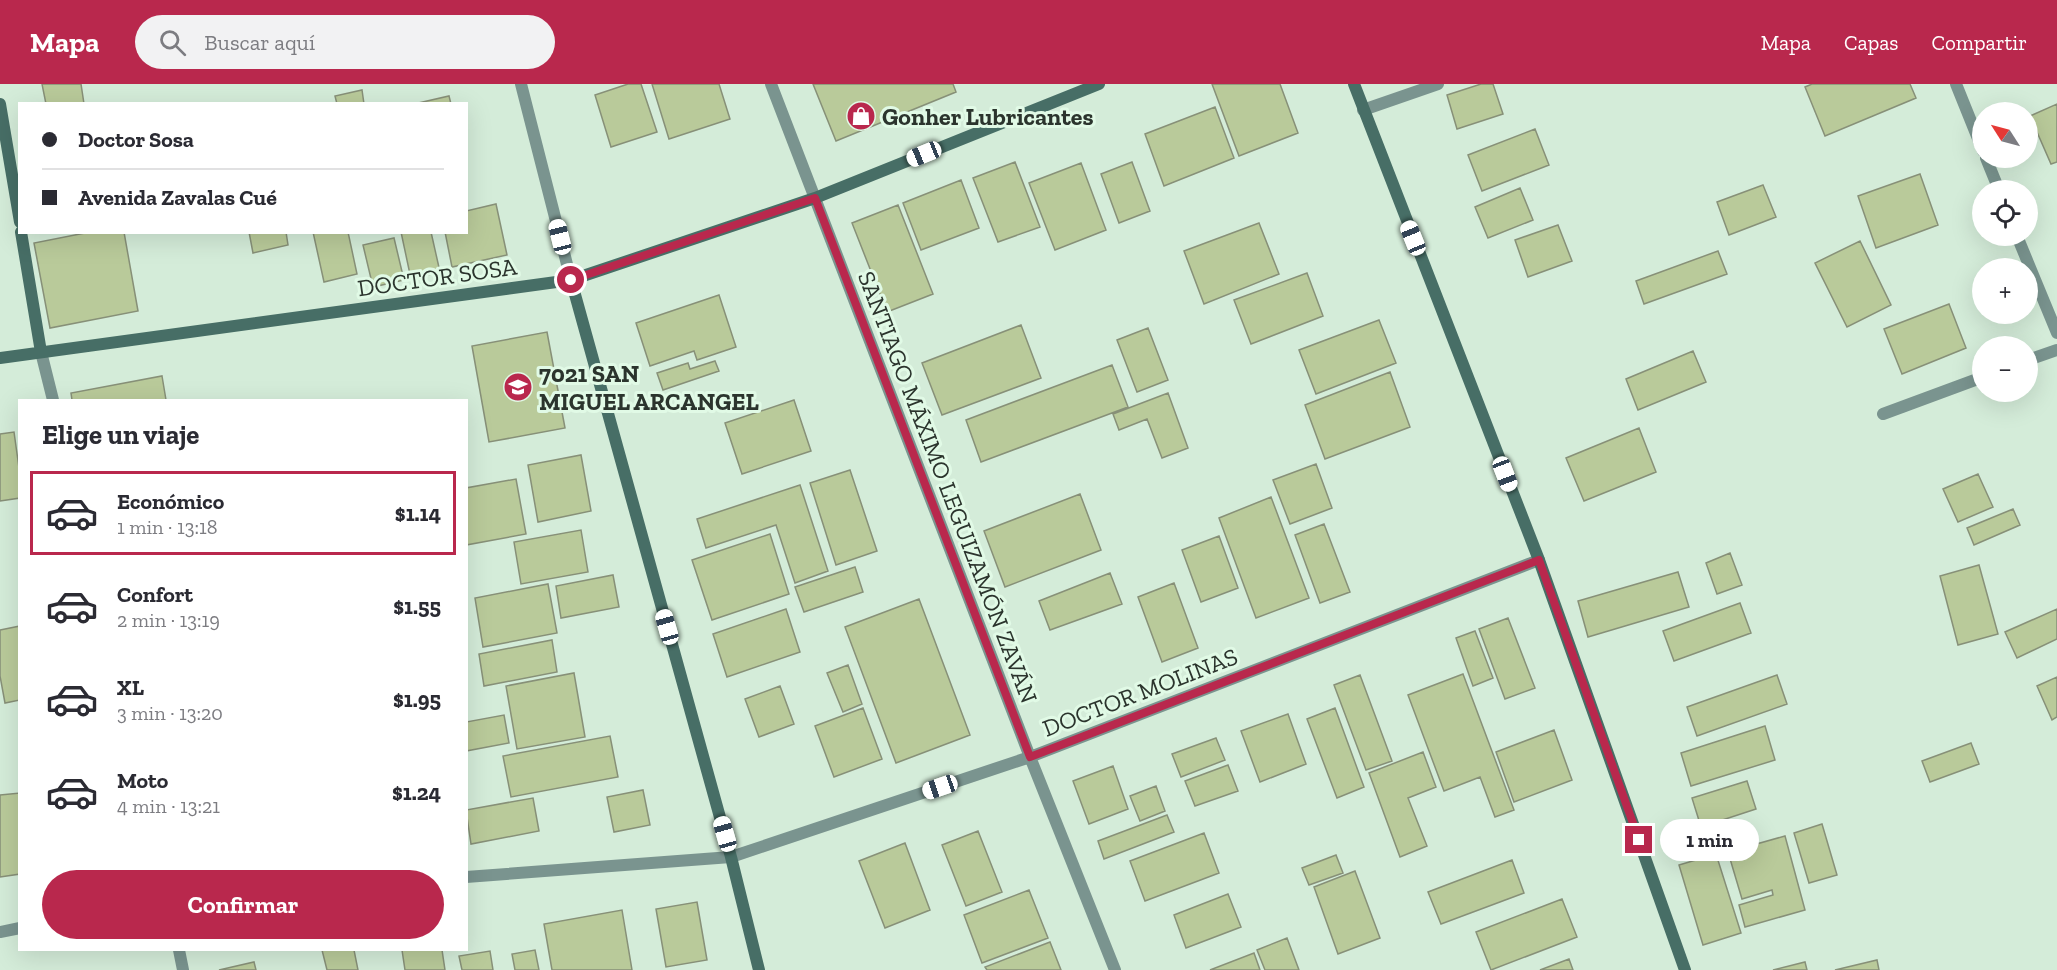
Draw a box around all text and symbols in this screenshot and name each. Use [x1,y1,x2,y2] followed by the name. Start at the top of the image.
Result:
[135,15,555,69] search box
[30,26,99,59] text: Mapa
[156,26,189,59] icon: search
[204,29,315,56] text: Buscar aquí
[1761,30,1811,55] text: Mapa
[1844,30,1899,55] text: Capas
[1932,30,2027,55] text: Compartir
[845,100,877,132] shop icon: Gonher Lubricantes
[882,102,1093,131] place label: Gonher Lubricantes
[1972,102,2038,168] north arrow
[1972,102,2038,402] map controls
[78,126,194,153] text: Doctor Sosa
[904,139,944,169] car
[1972,180,2038,246] button: locate
[78,184,277,211] text: Avenida Zavalas Cué
[547,217,573,257] car
[1398,218,1428,258] car
[356,251,519,303] street label: DOCTOR SOSA
[1972,258,2038,324] button: +
[557,266,584,293] route start
[852,267,1044,707] street label: SANTIAGO MÁXIMO LEGUIZAMÓN ZAVÁN
[1972,336,2038,402] button: −
[539,359,759,416] place label: 7021 SAN MIGUEL ARCANGEL
[502,371,534,403] school or university icon: 7021 SAN MIGUEL ARCANGEL
[42,419,199,451] text: Elige un viaje
[1490,454,1520,494] car
[45,486,99,540] icon: car
[117,488,224,515] text: Económico
[395,500,441,527] text: $1.14
[117,515,217,539] text: 1 min · 13:18
[45,579,99,633] icon: car
[117,581,193,608] text: Confort
[393,593,441,620] text: $1.55
[653,607,681,647] car
[117,608,220,632] text: 2 min · 13:19
[1038,641,1242,743] street label: DOCTOR MOLINAS
[45,672,99,726] icon: car
[117,674,144,701] text: XL
[393,686,441,713] text: $1.95
[117,701,223,725] text: 3 min · 13:20
[45,765,99,819] icon: car
[117,767,168,794] text: Moto
[920,773,960,801] car
[392,779,441,806] text: $1.24
[117,794,220,818] text: 4 min · 13:21
[711,814,739,854] car
[1660,819,1759,861] callout: 1 min
[1625,826,1652,853] route end
[1686,828,1733,852] text: 1 min
[42,870,444,939] button: Confirmar

